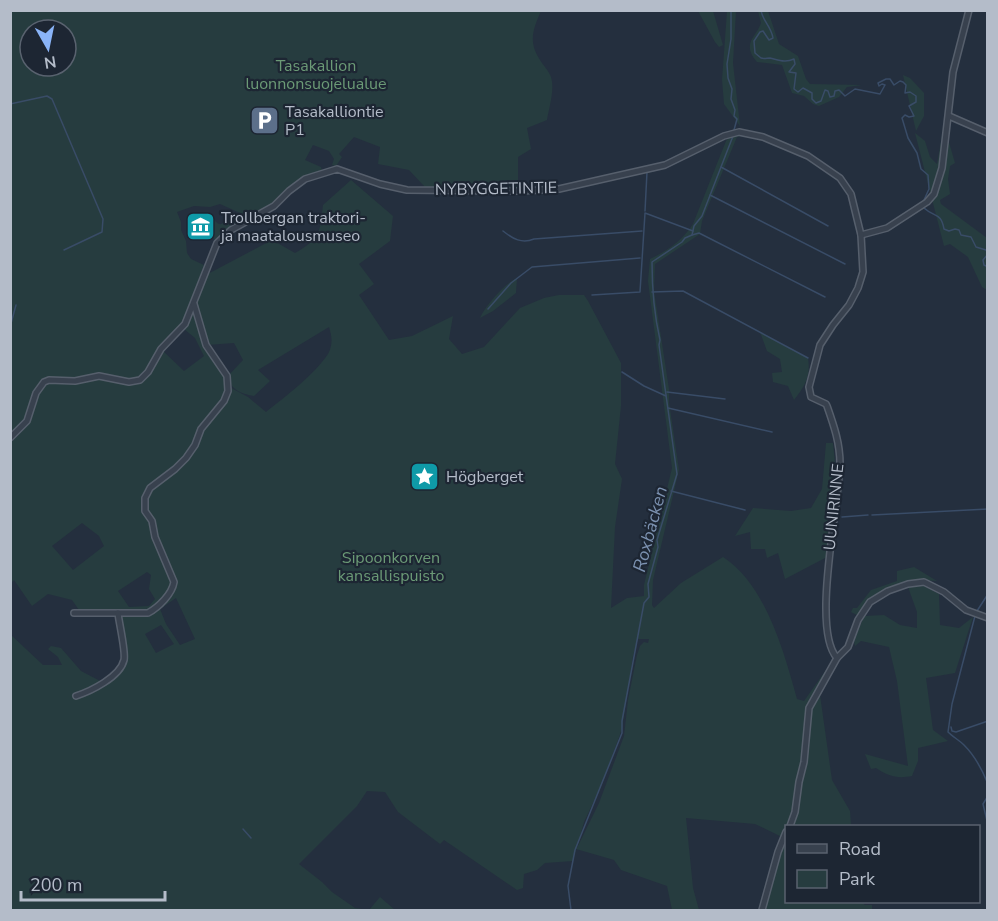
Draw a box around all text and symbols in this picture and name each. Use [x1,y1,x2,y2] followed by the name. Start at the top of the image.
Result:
[18,18,78,78] north arrow
[43,50,58,74] text: N
[245,55,387,95] park label: Tasakallion luonnonsuojelualue
[285,101,383,141] place label: Tasakalliontie P1
[248,105,280,137] parking icon: Tasakalliontie P1
[435,177,557,201] street label: NYBYGGETINTIE
[220,207,366,247] place label: Trollbergan traktori- ja maatalousmuseo
[184,211,216,243] museum icon: Trollbergan traktori- ja maatalousmuseo
[409,461,441,493] place icon: Högberget
[819,463,849,551] street label: UUNIRINNE
[446,466,524,488] place label: Högberget
[627,483,673,575] water label: Roxbäcken
[338,547,444,587] park label: Sipoonkorven kansallispuisto
[785,825,980,903] legend
[839,837,881,861] text: Road
[21,864,165,902] scale bar
[839,867,876,891] text: Park
[30,873,82,897] text: 200 m

